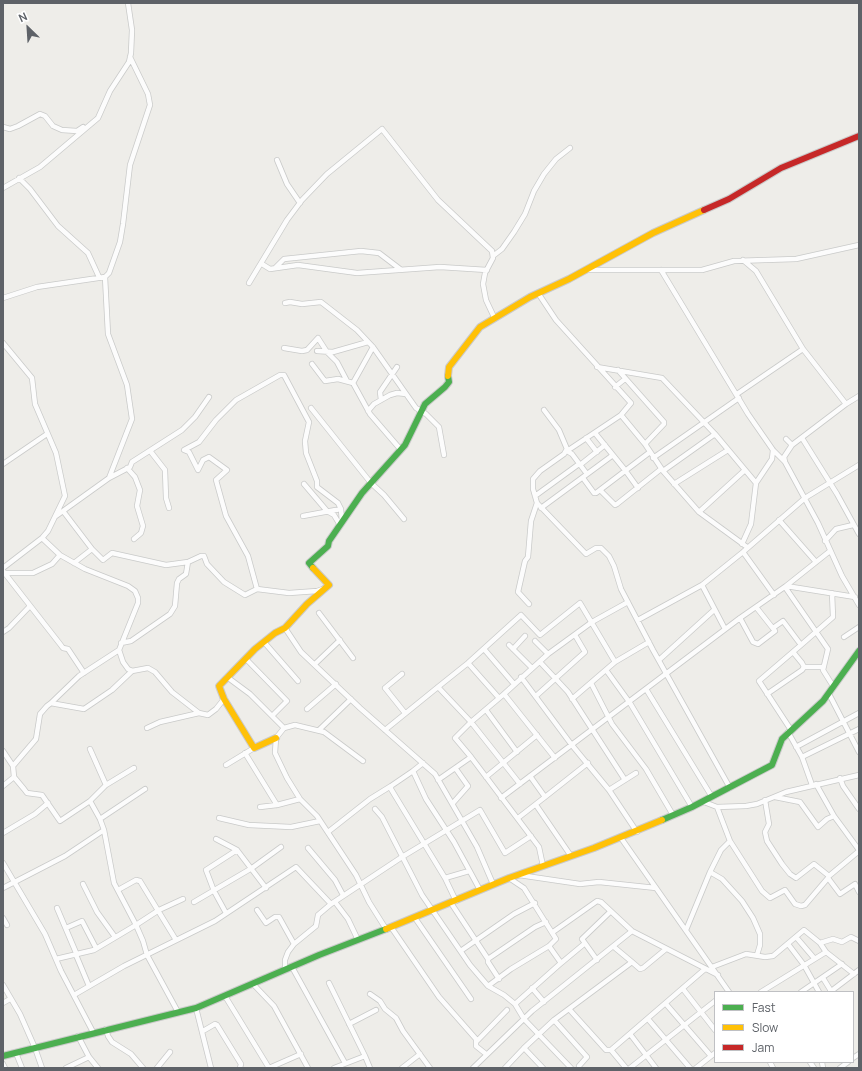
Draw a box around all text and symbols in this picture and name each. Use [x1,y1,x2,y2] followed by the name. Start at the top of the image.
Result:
[8,8,48,48] north arrow
[16,8,29,25] text: N
[714,991,854,1063] legend
[752,999,776,1016] text: Fast
[752,1019,778,1036] text: Slow
[752,1039,774,1056] text: Jam

